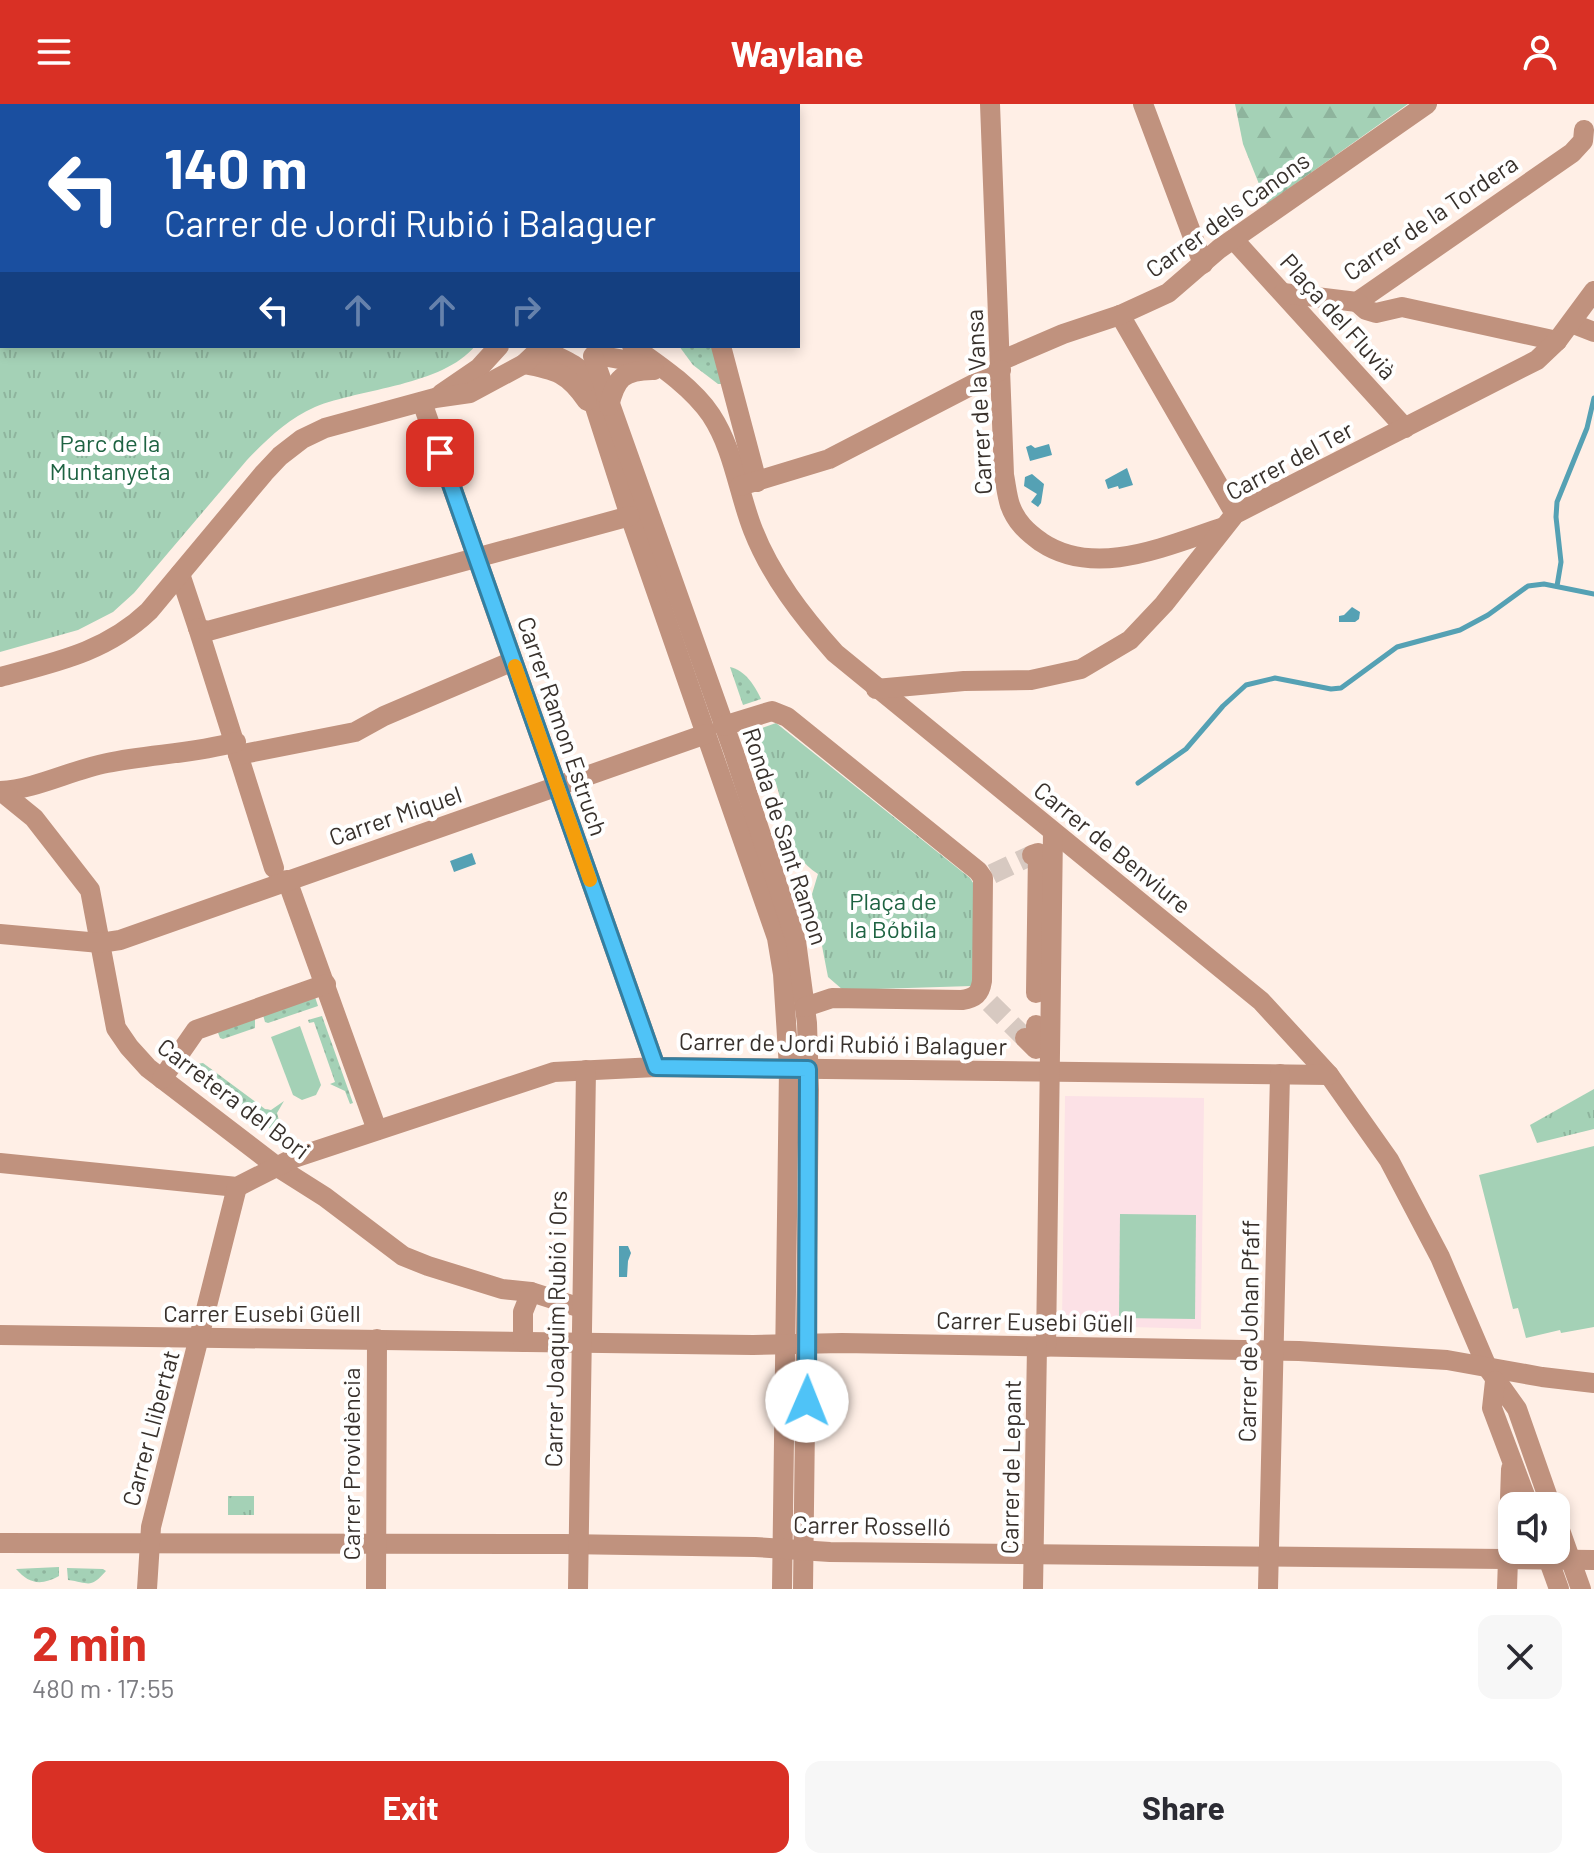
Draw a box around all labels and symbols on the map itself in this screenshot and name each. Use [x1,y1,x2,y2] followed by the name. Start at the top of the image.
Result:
[1140,145,1314,283] street label: Carrer dels Canons
[1337,148,1523,286] street label: Carrer de la Tordera
[1275,247,1403,385] street label: Plaça del Fluvià
[959,309,997,495] street label: Carrer de la Vansa
[1220,414,1358,506] street label: Carrer del Ter
[406,419,474,487] pin
[50,428,170,485] park label: Parc de la Muntanyeta
[512,613,614,839] street label: Carrer Ramon Estruch
[737,724,835,948] street label: Ronda de Sant Ramon
[1029,775,1197,919] street label: Carrer de Benviure
[325,779,465,851] street label: Carrer Miquel
[849,886,937,943] park label: Plaça de la Bóbila
[679,1026,1008,1060] street label: Carrer de Jordi Rubió i Balaguer
[152,1031,316,1165] street label: Carretera del Bori
[538,1190,572,1468] street label: Carrer Joaquim Rubió i Ors
[1232,1220,1264,1442] street label: Carrer de Johan Pfaff
[163,1298,361,1327] street label: Carrer Eusebi Güell
[936,1305,1134,1337] street label: Carrer Eusebi Güell
[115,1347,185,1509] street label: Carrer Llibertat
[765,1359,849,1443] position arrow
[336,1368,365,1560] street label: Carrer Providència
[994,1379,1026,1555] street label: Carrer de Lepant
[793,1509,951,1541] street label: Carrer Rosselló

